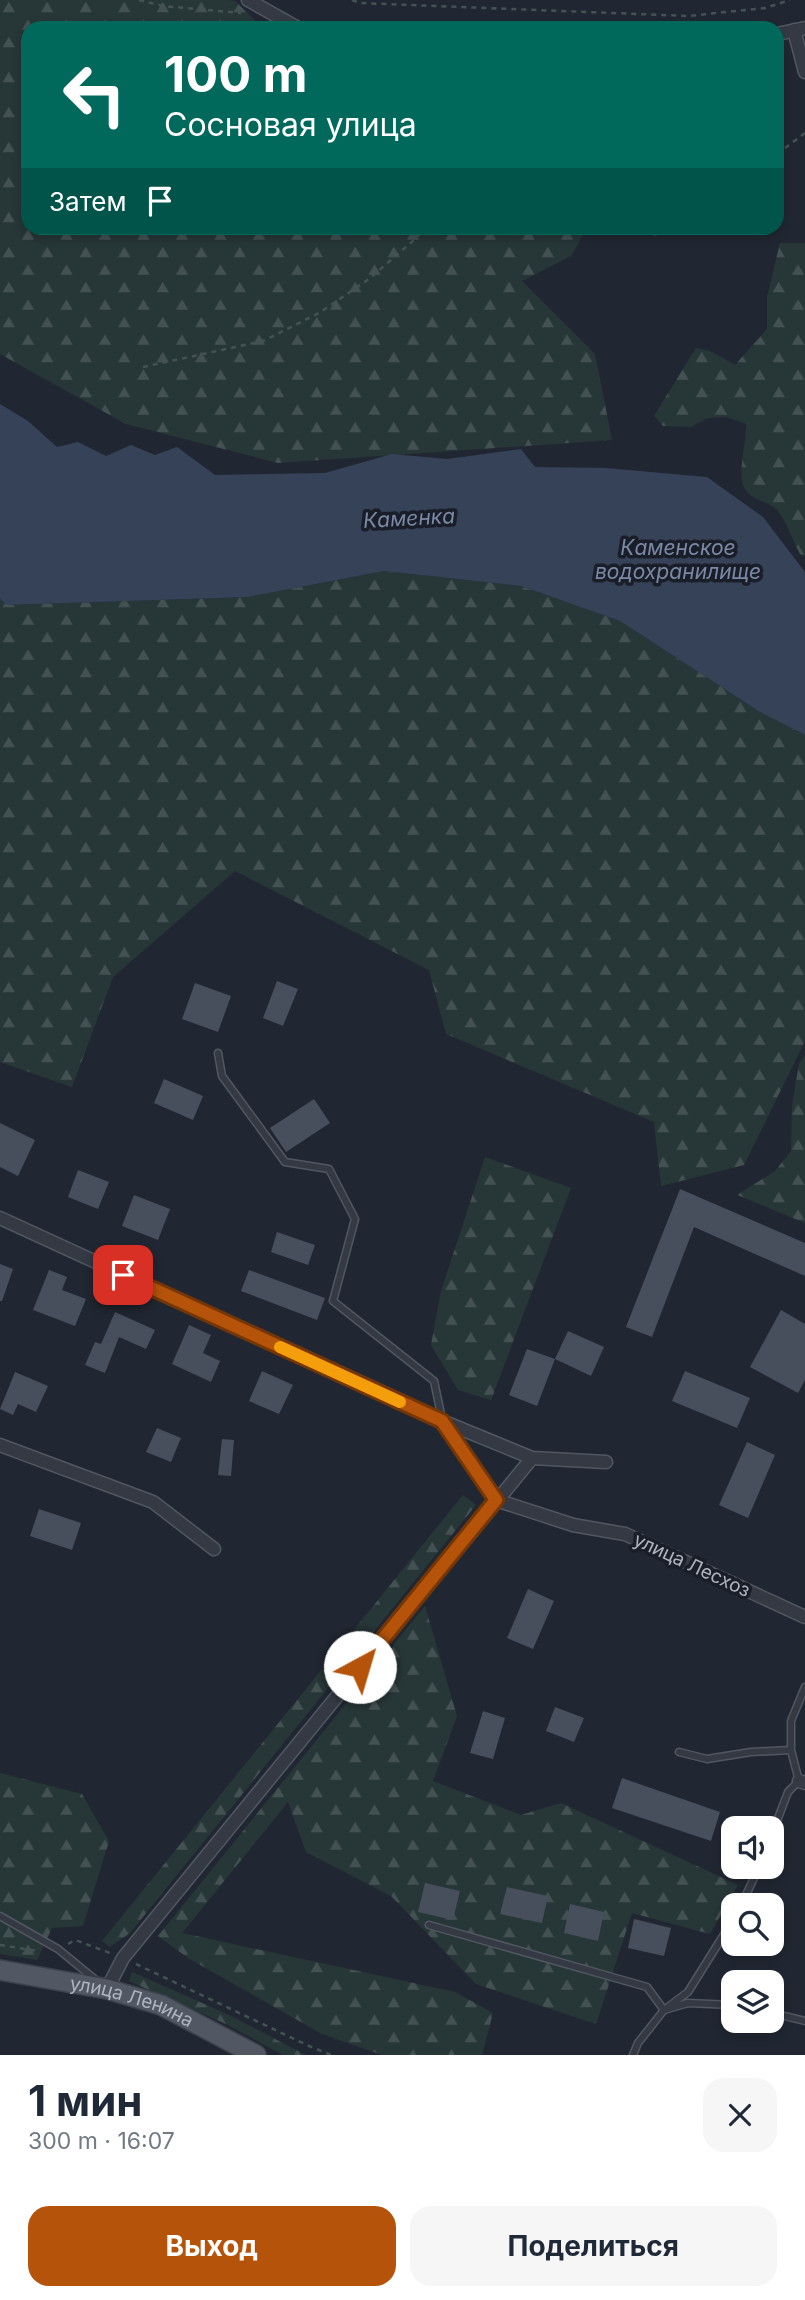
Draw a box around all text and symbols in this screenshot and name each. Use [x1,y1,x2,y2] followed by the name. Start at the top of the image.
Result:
[164,45,308,104] text: 100 m
[49,49,140,140] icon: left
[164,105,417,144] text: Сосновая улица
[141,182,179,220] icon: arrive
[49,186,127,217] text: Затем
[362,503,456,533] water label: Каменка
[595,535,761,584] water label: Каменское водохранилище
[93,1245,153,1305] pin
[104,1256,142,1294] icon: arrive
[630,1528,754,1602] street label: улица Лесхоз
[323,1630,397,1704] position arrow
[721,1816,784,2033] map controls
[721,1816,784,1879] button: sound
[721,1893,784,1956] button: search
[721,1970,784,2033] button: layers
[68,1971,198,2032] street label: улица Ленина
[28,2075,142,2126] text: 1 мин
[703,2078,777,2152] button: close
[28,2127,175,2155] text: 300 m · 16:07
[28,2206,396,2286] button: Выход
[410,2206,777,2286] button: Поделиться

